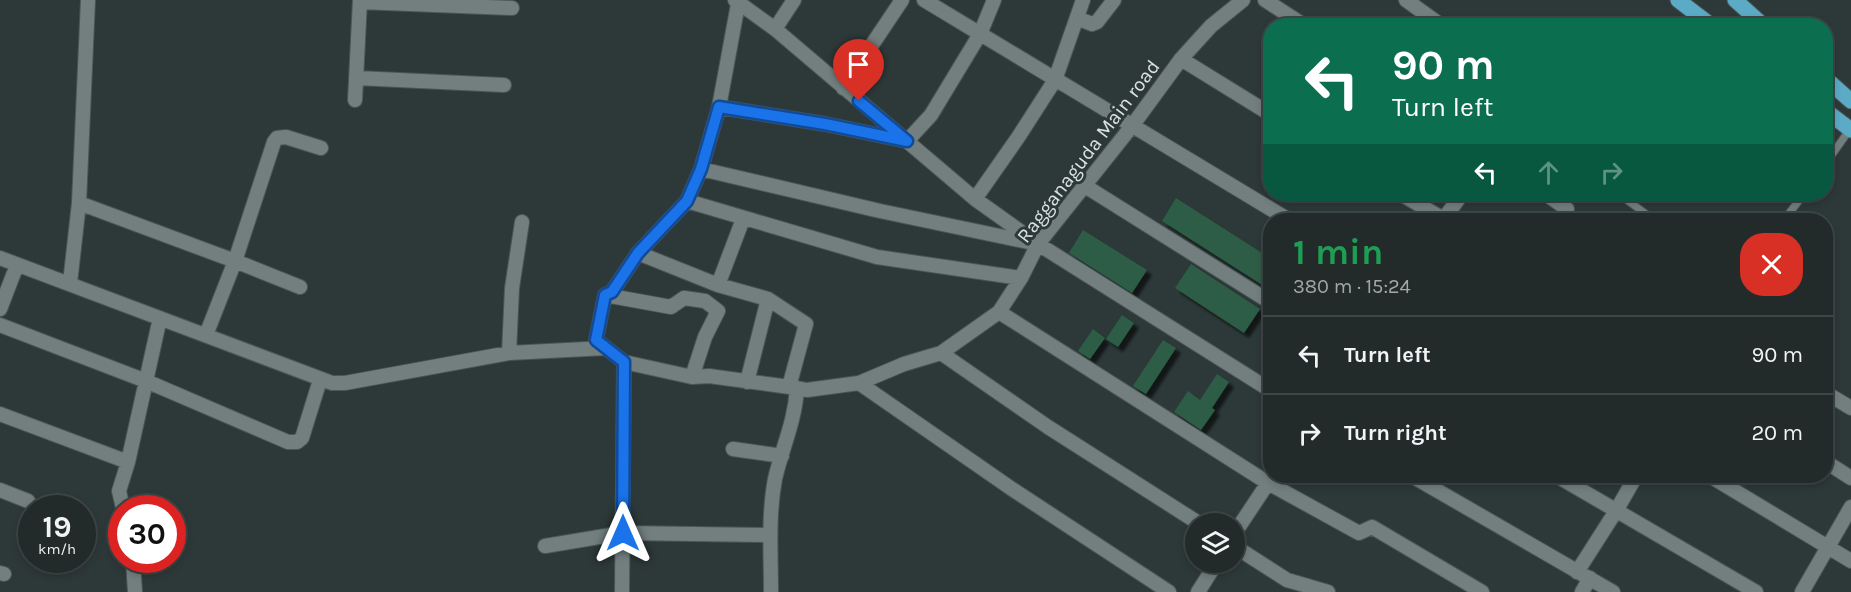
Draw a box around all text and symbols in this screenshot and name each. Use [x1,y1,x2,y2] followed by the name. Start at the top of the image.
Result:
[833,39,884,101] pin
[1392,40,1495,90] text: 90 m
[1293,42,1371,120] icon: left
[842,48,875,81] icon: arrive
[1012,55,1165,247] street label: Ragganaguda Main road
[1392,91,1493,123] text: Turn left
[1469,156,1502,189] icon: left
[1532,156,1565,189] icon: ahead
[1595,156,1628,189] icon: right
[1293,231,1383,273] text: 1 min
[1740,233,1803,296] button: close
[1293,275,1411,298] text: 380 m · 15:24
[1293,339,1326,372] icon: left
[1344,342,1431,368] text: Turn left
[1751,342,1803,368] text: 90 m
[1293,417,1326,450] icon: right
[1344,420,1447,446] text: Turn right
[1751,420,1803,446] text: 20 m
[108,495,186,573] speed limit sign: 30
[591,501,655,565] position arrow
[42,509,71,545] text: 19
[1185,513,1245,573] map controls
[1185,513,1245,573] button: layers
[38,540,76,558] text: km/h

